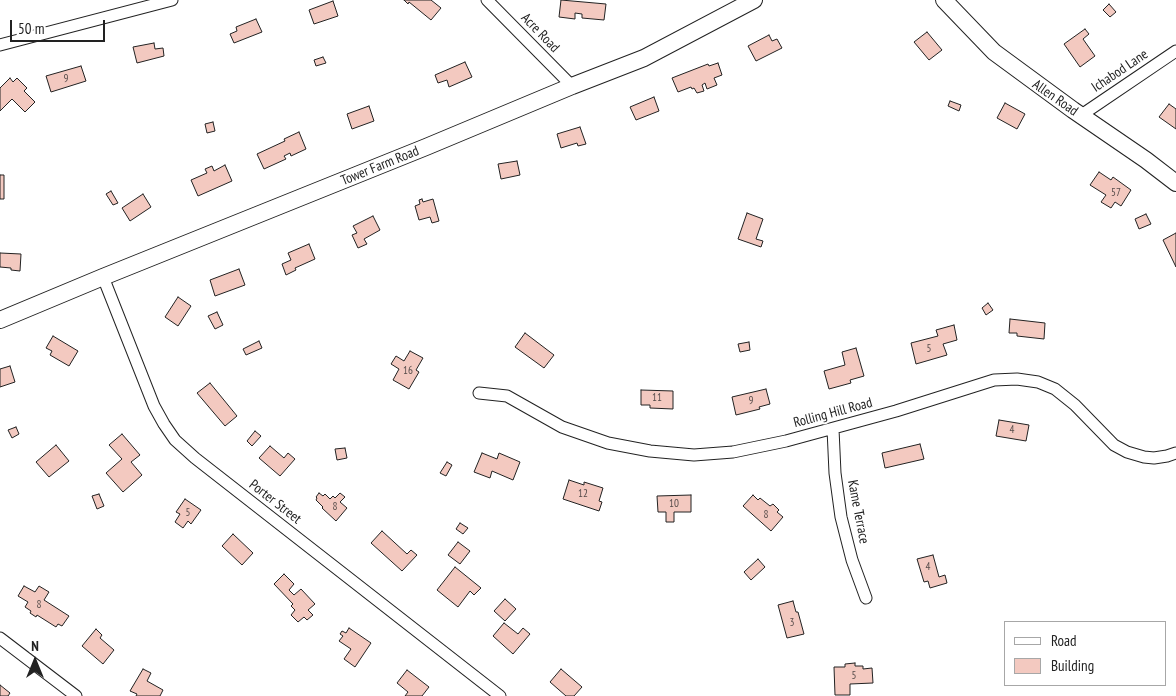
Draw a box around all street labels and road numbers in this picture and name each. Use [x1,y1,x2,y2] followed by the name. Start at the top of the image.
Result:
[517,10,563,56] street label: Acre Road
[1089,46,1151,96] street label: Ichabod Lane
[1029,76,1081,120] street label: Allen Road
[339,143,421,189] street label: Tower Farm Road
[792,394,874,432] street label: Rolling Hill Road
[246,476,304,528] street label: Porter Street
[844,479,872,545] street label: Kame Terrace

